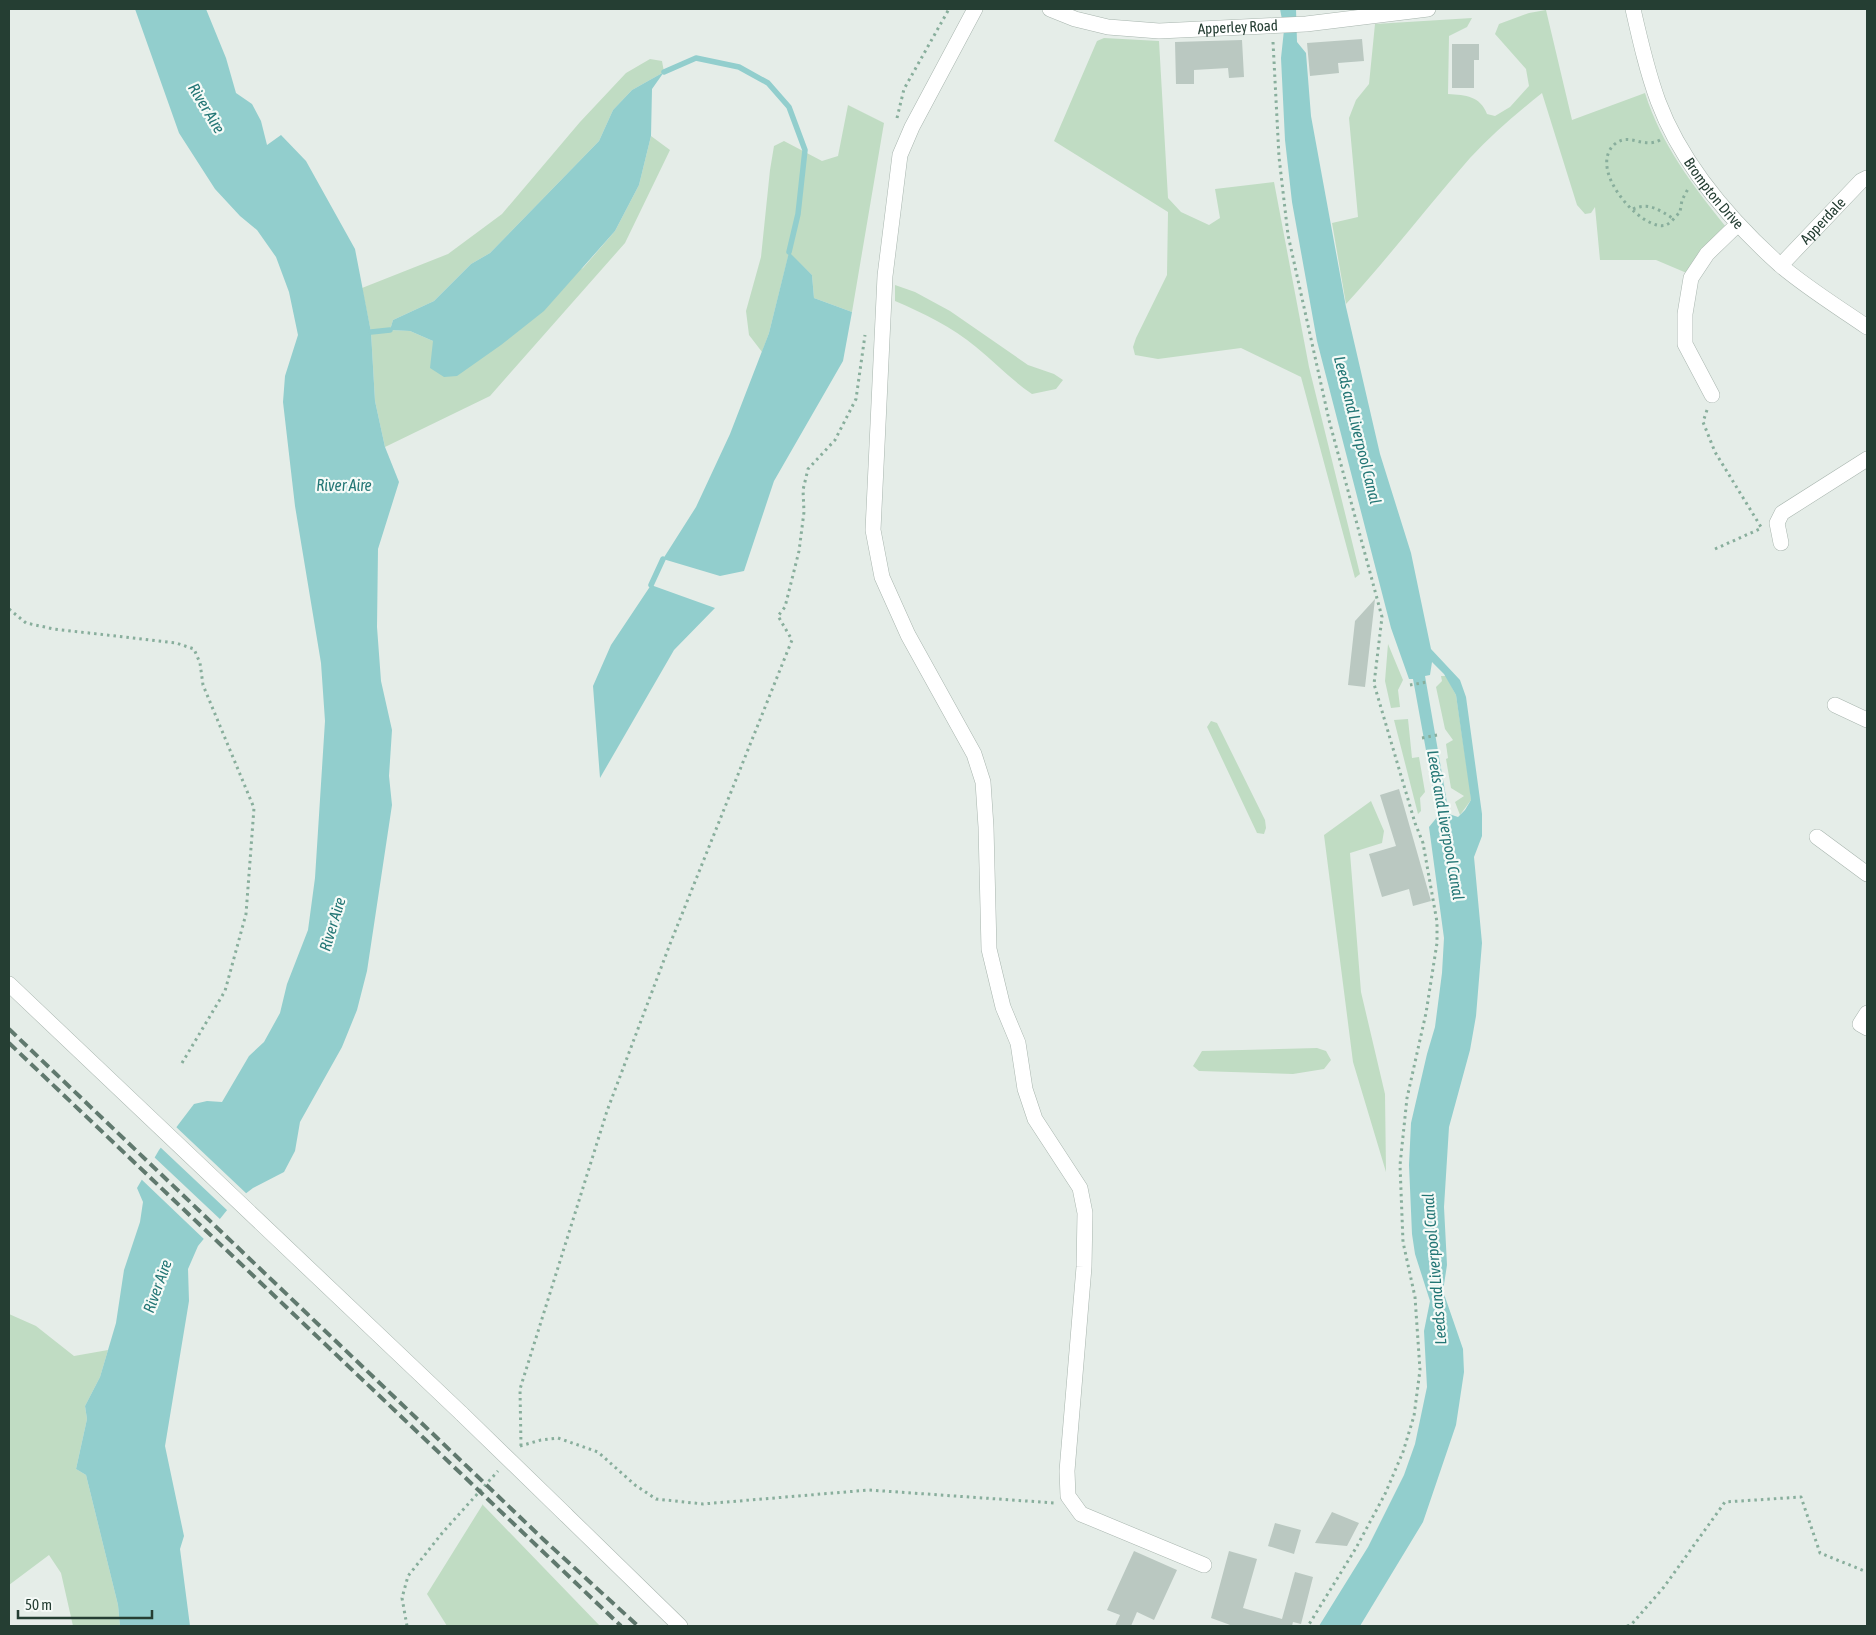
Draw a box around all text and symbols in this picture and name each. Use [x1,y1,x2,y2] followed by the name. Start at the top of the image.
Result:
[1197,16,1278,37] street label: Apperley Road
[185,80,229,136] water label: River Aire
[1681,154,1748,233] street label: Brompton Drive
[1797,194,1849,247] street label: Apperdale
[1330,354,1385,506] water label: Leeds and Liverpool Canal
[316,476,372,494] water label: River Aire
[1423,749,1468,902] water label: Leeds and Liverpool Canal
[315,895,349,953] water label: River Aire
[1418,1192,1451,1345] water label: Leeds and Liverpool Canal
[139,1257,175,1315] water label: River Aire
[18,1588,151,1620] scale bar
[25,1596,52,1613] text: 50 m

